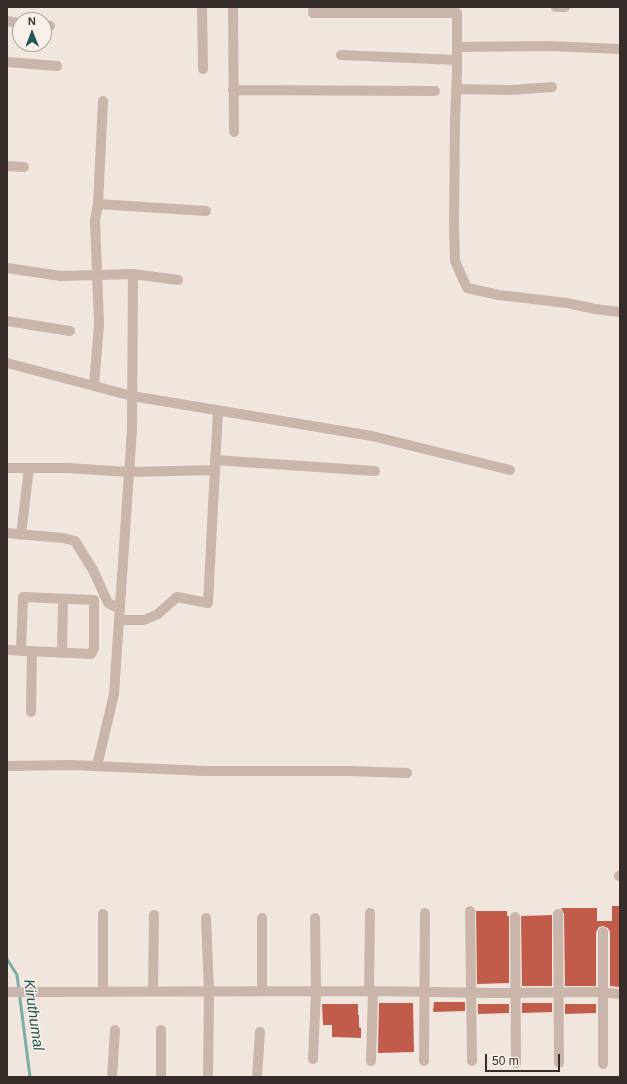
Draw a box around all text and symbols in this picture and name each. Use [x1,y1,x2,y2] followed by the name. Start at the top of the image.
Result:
[12,12,52,52] north arrow
[28,15,36,27] text: N
[19,978,47,1052] water label: Kiruthumal
[487,1046,562,1072] scale bar
[492,1054,519,1068] text: 50 m

